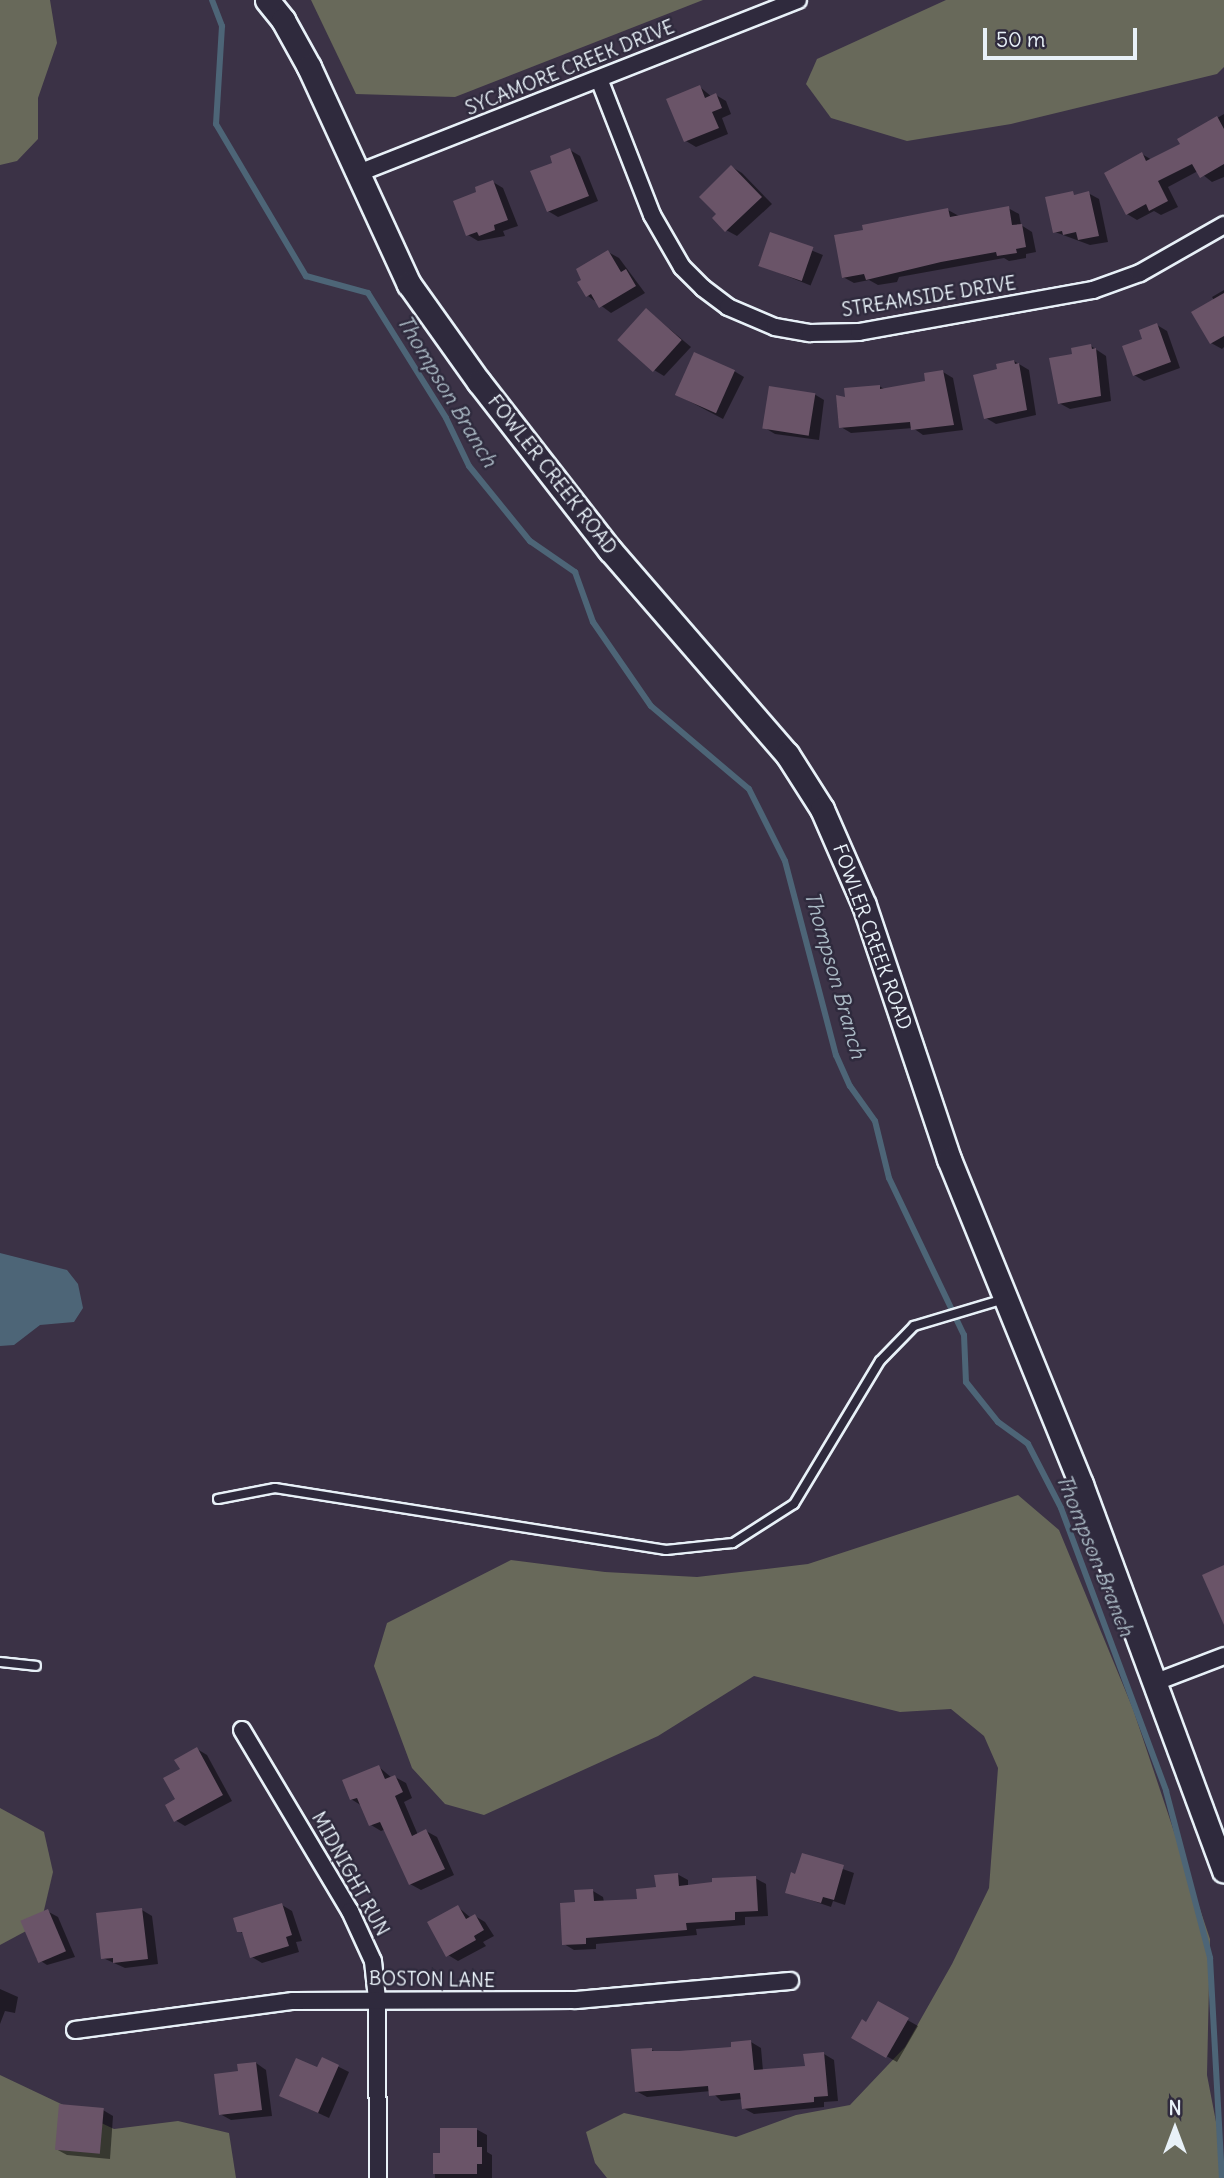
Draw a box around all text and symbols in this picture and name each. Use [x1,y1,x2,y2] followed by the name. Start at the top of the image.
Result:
[986,14,1140,58] scale bar
[462,16,678,120] street label: SYCAMORE CREEK DRIVE
[996,26,1045,53] text: 50 m
[840,272,1018,322] street label: STREAMSIDE DRIVE
[392,310,502,472] water label: Thompson Branch
[483,391,621,559] street label: FOWLER CREEK ROAD
[828,841,916,1033] street label: FOWLER CREEK ROAD
[799,888,871,1062] water label: Thompson Branch
[1051,1470,1139,1640] water label: Thompson Branch
[307,1808,393,1940] street label: MIDNIGHT RUN
[369,1967,495,1993] street label: BOSTON LANE
[1140,2094,1210,2164] north arrow
[1168,2096,1182,2120] text: N

